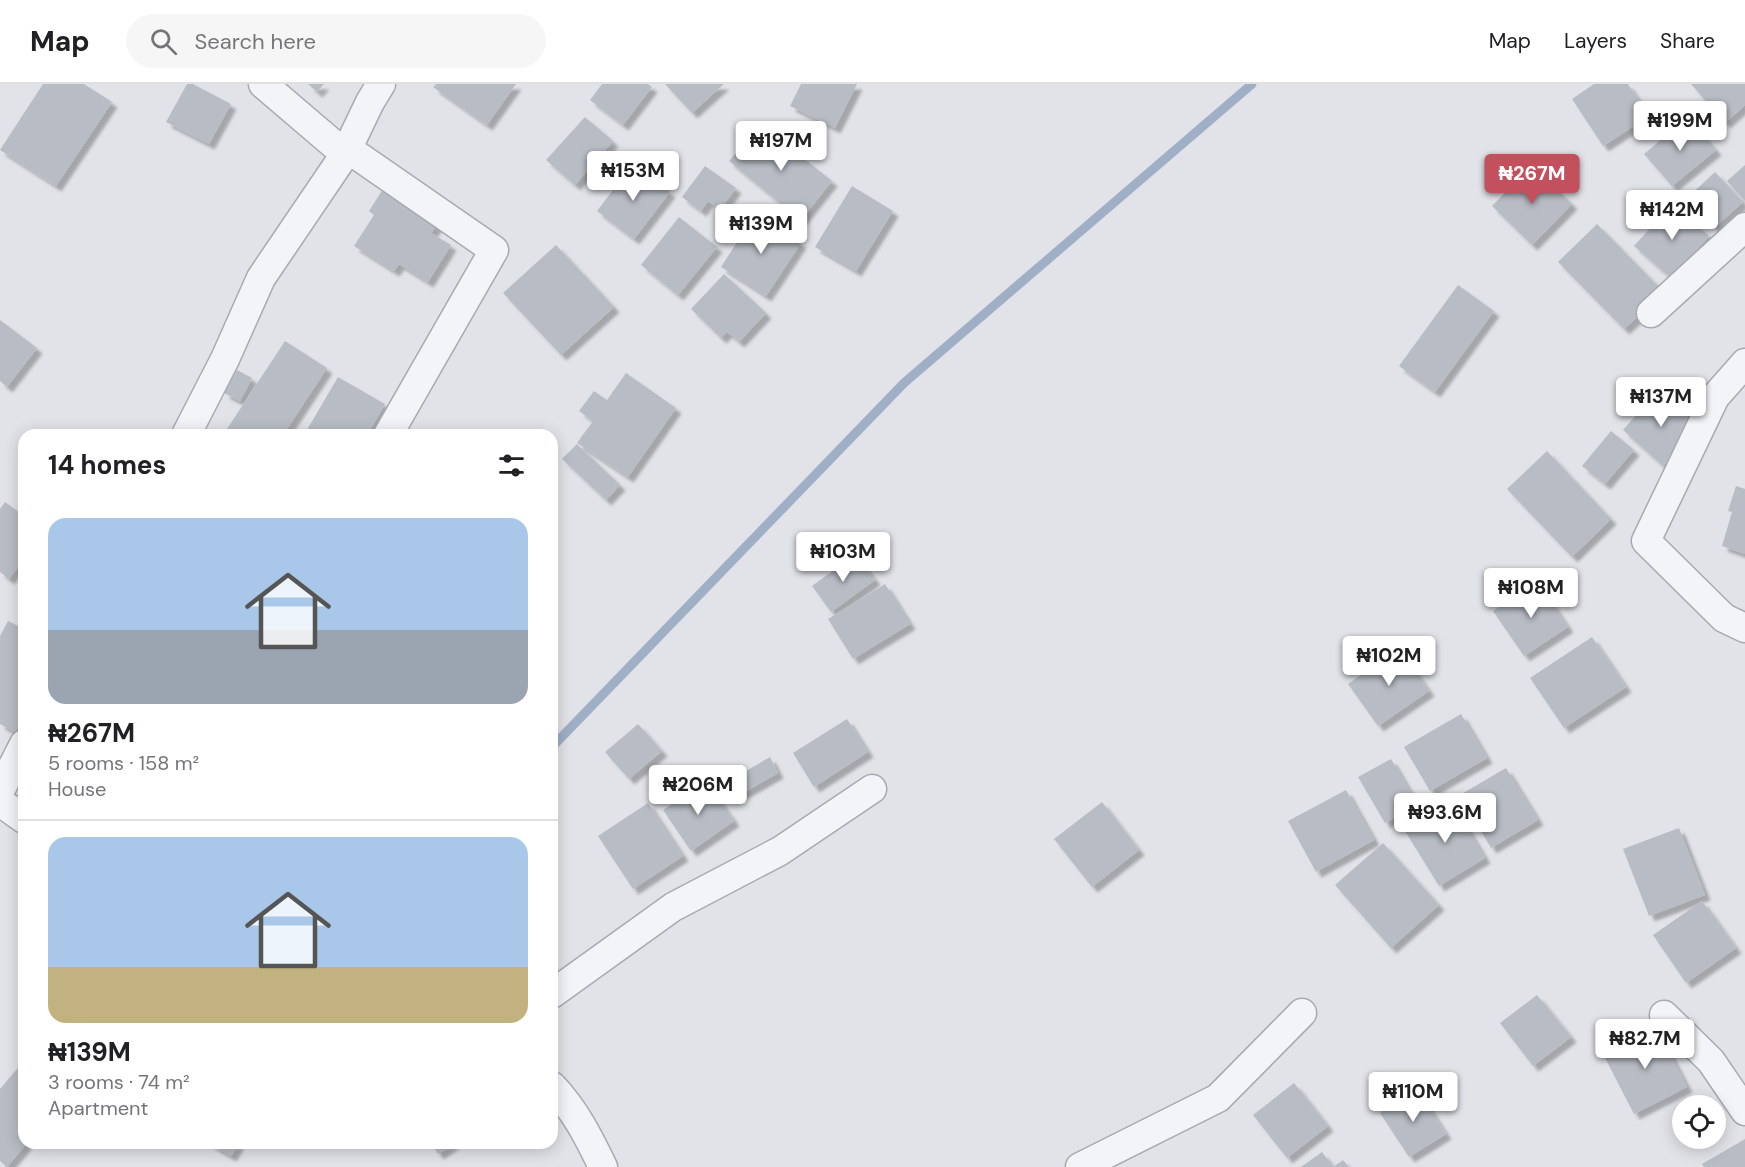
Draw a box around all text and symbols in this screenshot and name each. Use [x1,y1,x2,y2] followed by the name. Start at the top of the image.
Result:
[126,14,546,68] search box
[30,23,90,60] text: Map
[147,25,180,58] icon: search
[195,27,316,56] text: Search here
[1489,27,1531,55] text: Map
[1564,27,1627,55] text: Layers
[1660,27,1715,55] text: Share
[1638,101,1722,152] pin: ₦199M
[1648,107,1712,133] text: ₦199M
[739,121,823,172] pin: ₦197M
[750,127,812,153] text: ₦197M
[591,151,675,202] pin: ₦153M
[1490,154,1574,205] pin: ₦267M
[601,157,665,183] text: ₦153M
[1499,160,1565,186] text: ₦267M
[1630,190,1714,241] pin: ₦142M
[1640,196,1704,222] text: ₦142M
[719,204,803,255] pin: ₦139M
[729,210,793,236] text: ₦139M
[1619,377,1703,428] pin: ₦137M
[1630,383,1692,409] text: ₦137M
[48,448,166,482] text: 14 homes
[495,449,528,482] icon: filters
[801,532,885,583] pin: ₦103M
[810,538,876,564] text: ₦103M
[234,557,342,665] icon: home
[1489,568,1573,619] pin: ₦108M
[1498,574,1564,600] text: ₦108M
[1347,636,1431,687] pin: ₦102M
[1357,642,1421,668] text: ₦102M
[48,716,135,750] text: ₦267M
[48,750,199,776] text: 5 rooms · 158 m²
[656,765,740,816] pin: ₦206M
[663,771,733,797] text: ₦206M
[48,776,106,802] text: House
[1396,793,1494,844] pin: ₦93.6M
[1408,799,1482,825] text: ₦93.6M
[234,876,342,984] icon: home
[1596,1019,1694,1070] pin: ₦82.7M
[1609,1025,1681,1051] text: ₦82.7M
[48,1035,131,1069] text: ₦139M
[48,1069,190,1095] text: 3 rooms · 74 m²
[1371,1072,1455,1123] pin: ₦110M
[1383,1078,1443,1104] text: ₦110M
[48,1095,148,1121] text: Apartment
[1672,1095,1726,1149] map controls
[1672,1095,1726,1149] button: locate

